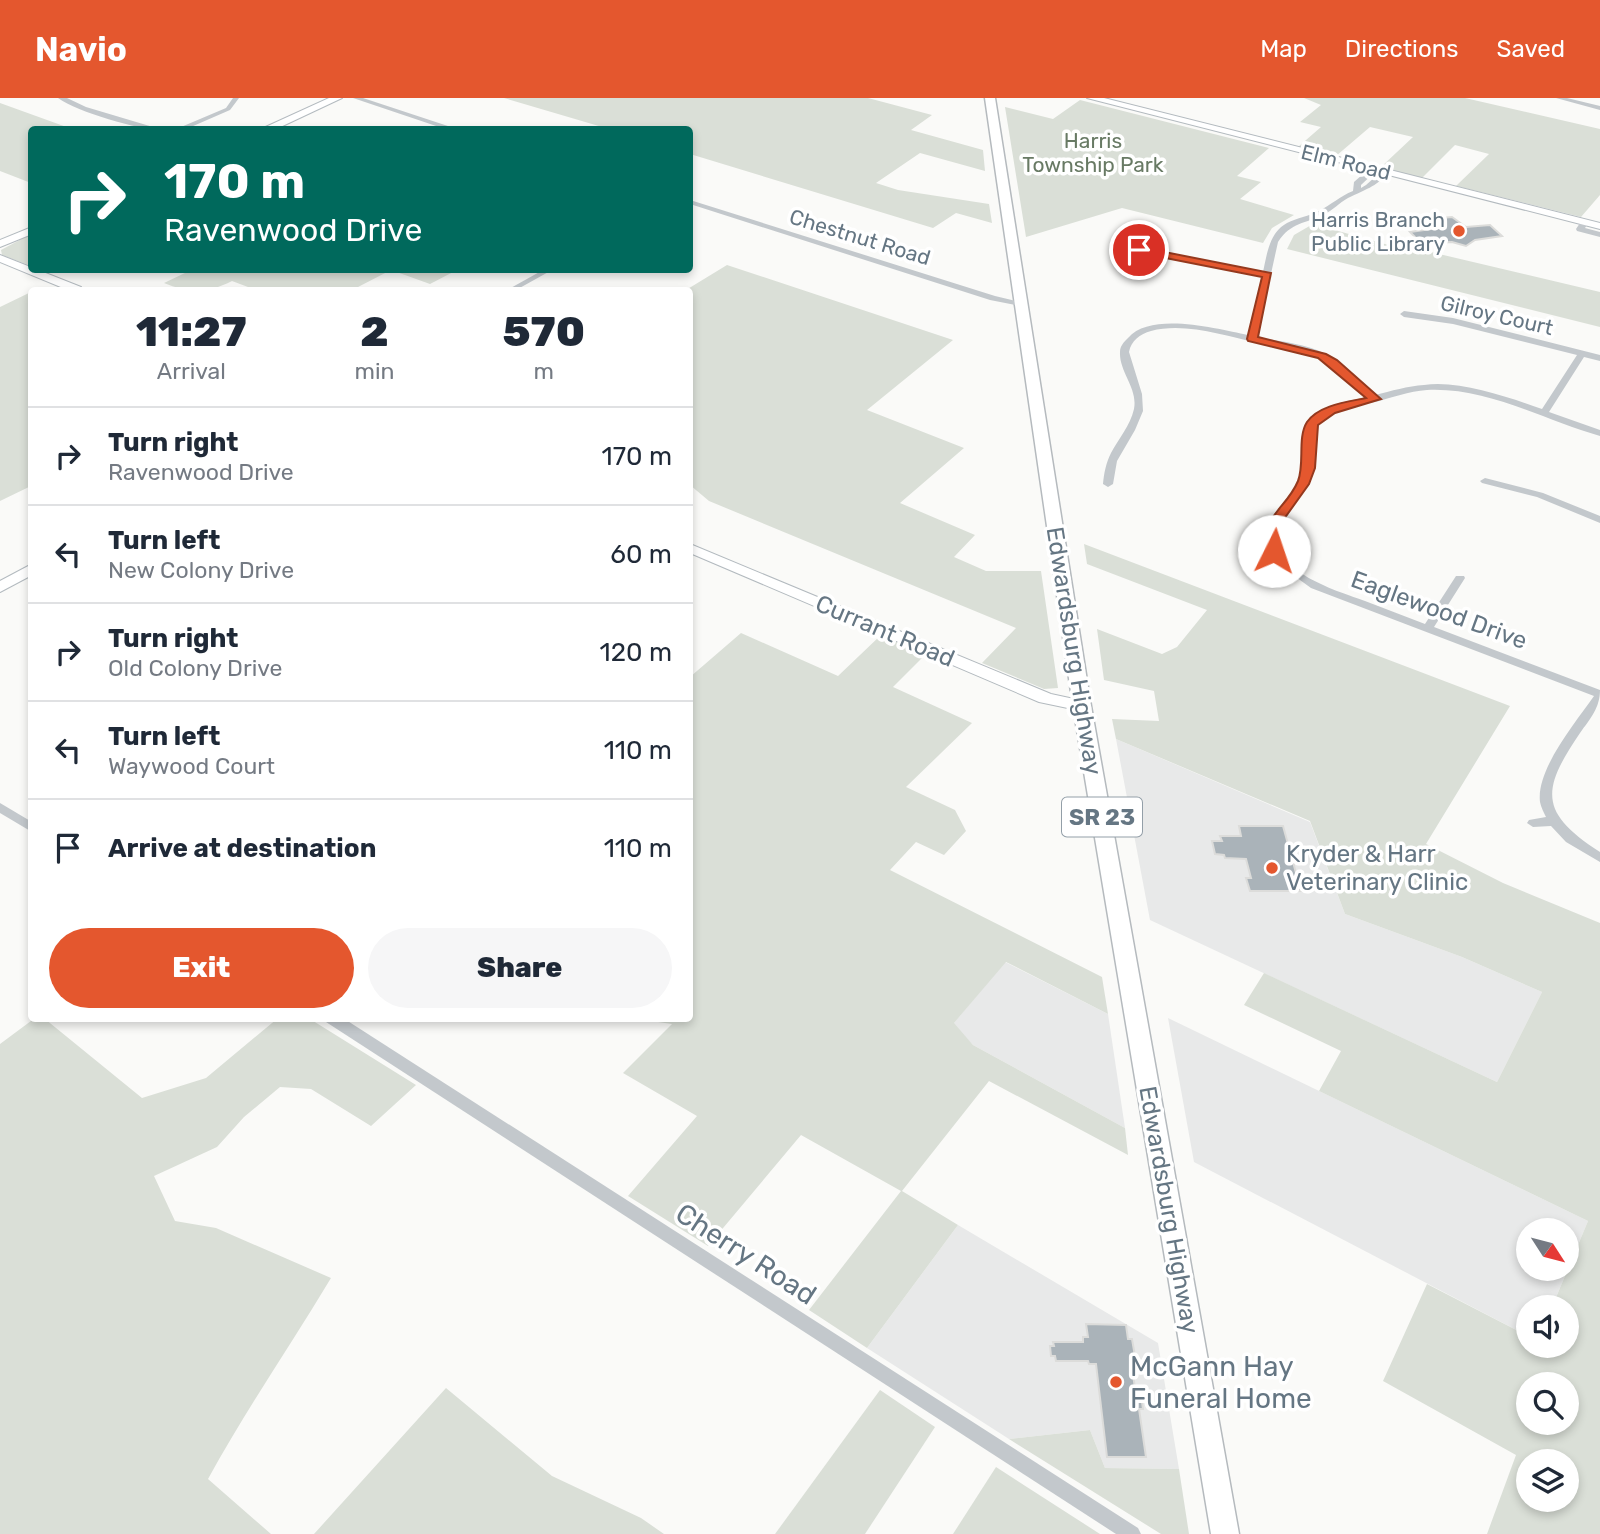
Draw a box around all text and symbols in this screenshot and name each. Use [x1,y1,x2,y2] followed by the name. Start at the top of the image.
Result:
[35,30,127,69] text: Navio
[1260,35,1307,63] text: Map
[1345,35,1458,63] text: Directions
[1496,35,1565,63] text: Saved
[1022,128,1164,177] park label: Harris Township Park
[1299,139,1393,185] street label: Elm Road
[164,152,305,210] text: 170 m
[49,154,140,245] icon: right
[787,204,933,270] street label: Chestnut Road
[1311,207,1445,256] place label: Harris Branch Public Library
[164,211,422,249] text: Ravenwood Drive
[1109,220,1169,280] pin
[1451,223,1467,239] marker: Harris Branch Public Library
[1120,231,1158,269] icon: arrive
[1438,290,1556,340] street label: Gilroy Court
[136,307,247,357] text: 11:27
[360,307,389,357] text: 2
[502,307,585,357] text: 570
[157,357,226,385] text: Arrival
[355,357,395,385] text: min
[534,357,554,385] text: m
[108,427,238,458] text: Turn right
[49,437,87,475] icon: right
[602,441,672,472] text: 170 m
[108,458,294,486] text: Ravenwood Drive
[1237,514,1311,588] position arrow
[108,525,220,556] text: Turn left
[1041,525,1107,777] street label: Edwardsburg Highway
[49,535,87,573] icon: left
[610,539,672,570] text: 60 m
[108,556,294,584] text: New Colony Drive
[1347,565,1531,655] street label: Eaglewood Drive
[811,589,959,673] street label: Currant Road
[108,623,238,654] text: Turn right
[49,633,87,671] icon: right
[600,637,672,668] text: 120 m
[108,654,282,682] text: Old Colony Drive
[108,721,220,752] text: Turn left
[49,731,87,769] icon: left
[604,735,672,766] text: 110 m
[108,752,275,780] text: Waywood Court
[1062,797,1142,836] road number: SR 23
[49,829,87,867] icon: arrive
[108,833,376,864] text: Arrive at destination
[604,833,672,864] text: 110 m
[1286,840,1468,896] place label: Kryder & Harr Veterinary Clinic
[1264,860,1280,876] marker: Kryder & Harr Veterinary Clinic
[49,928,354,1008] button: Exit
[368,928,672,1008] button: Share
[1133,1084,1205,1336] street label: Edwardsburg Highway
[670,1196,822,1312] street label: Cherry Road
[1516,1218,1578,1281] north arrow
[1516,1218,1579,1512] map controls
[1516,1295,1579,1358] button: sound
[1130,1350,1312,1415] place label: McGann Hay Funeral Home
[1516,1372,1579,1435] button: search
[1108,1374,1124,1390] marker: McGann Hay Funeral Home
[1516,1449,1579,1512] button: layers

